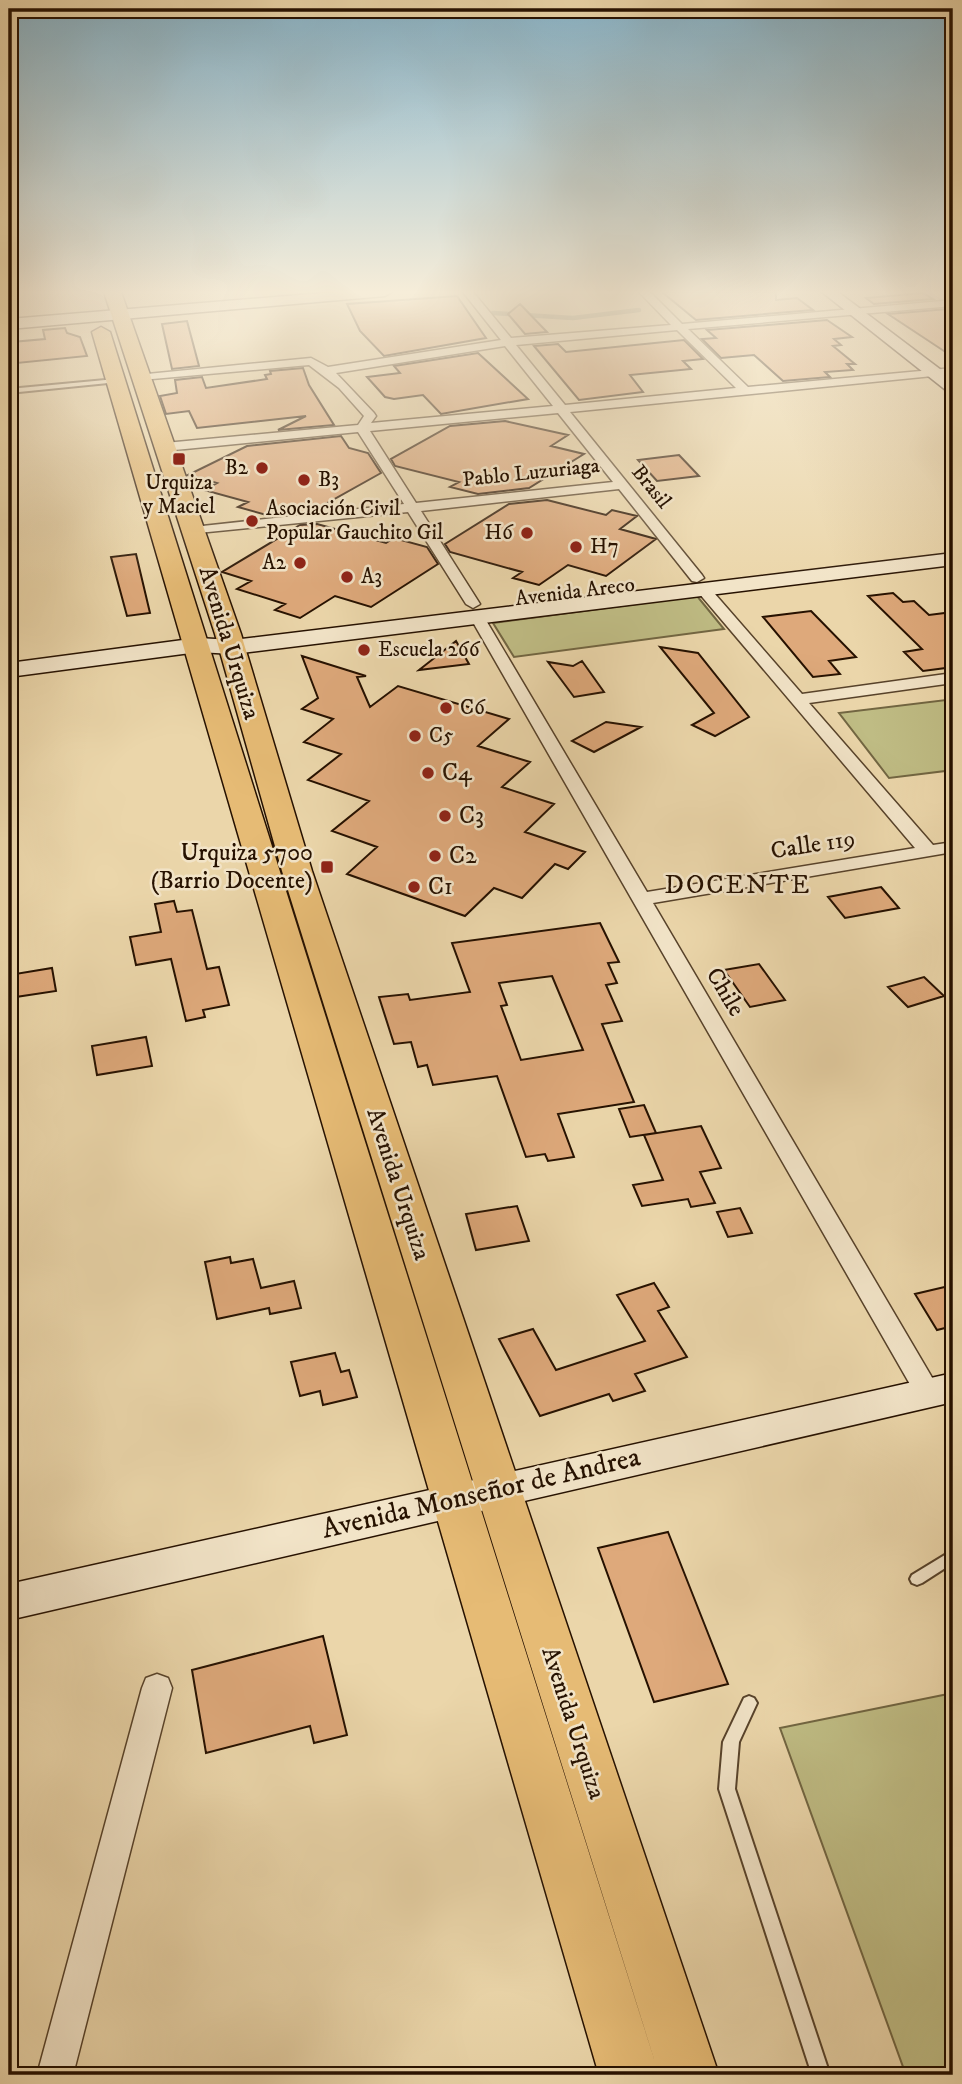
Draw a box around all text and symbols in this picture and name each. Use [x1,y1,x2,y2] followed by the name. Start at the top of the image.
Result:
[171,451,187,467] marker: Urquiza y Maciel
[461,453,601,493] street label: Pablo Luzuriaga
[224,455,249,481] place label: B2
[254,460,270,476] marker: B2
[626,460,677,515] street label: Brasil
[318,467,339,493] place label: B3
[143,470,216,520] place label: Urquiza y Maciel
[296,472,312,488] marker: B3
[266,496,444,546] place label: Asociación Civil Popular Gauchito Gil
[244,513,260,529] marker: Asociación Civil Popular Gauchito Gil
[484,520,514,546] place label: H6
[519,525,535,541] marker: H6
[590,534,619,560] place label: H7
[568,539,584,555] marker: H7
[262,550,287,576] place label: A2
[292,555,308,571] marker: A2
[192,563,267,724] street label: Avenida Urquiza
[361,564,382,590] place label: A3
[339,569,355,585] marker: A3
[514,572,636,612] street label: Avenida Areco
[378,637,481,663] place label: Escuela 266
[356,642,372,658] marker: Escuela 266
[460,695,486,721] place label: C6
[438,700,454,716] marker: C6
[429,723,453,749] place label: C5
[407,728,423,744] marker: C5
[442,758,473,788] place label: C4
[420,765,436,781] marker: C4
[459,801,484,831] place label: C3
[437,808,453,824] marker: C3
[769,824,857,866] street label: Calle 119
[151,838,313,896] place label: Urquiza 5700 (Barrio Docente)
[449,841,477,871] place label: C2
[427,848,443,864] marker: C2
[319,859,335,875] marker: Urquiza 5700 (Barrio Docente)
[665,869,811,902] district label: DOCENTE
[428,872,453,902] place label: C1
[406,879,422,895] marker: C1
[699,962,751,1022] street label: Chile
[359,1104,437,1265] street label: Avenida Urquiza
[318,1439,644,1547] street label: Avenida Monseñor de Andrea
[534,1643,612,1804] street label: Avenida Urquiza

